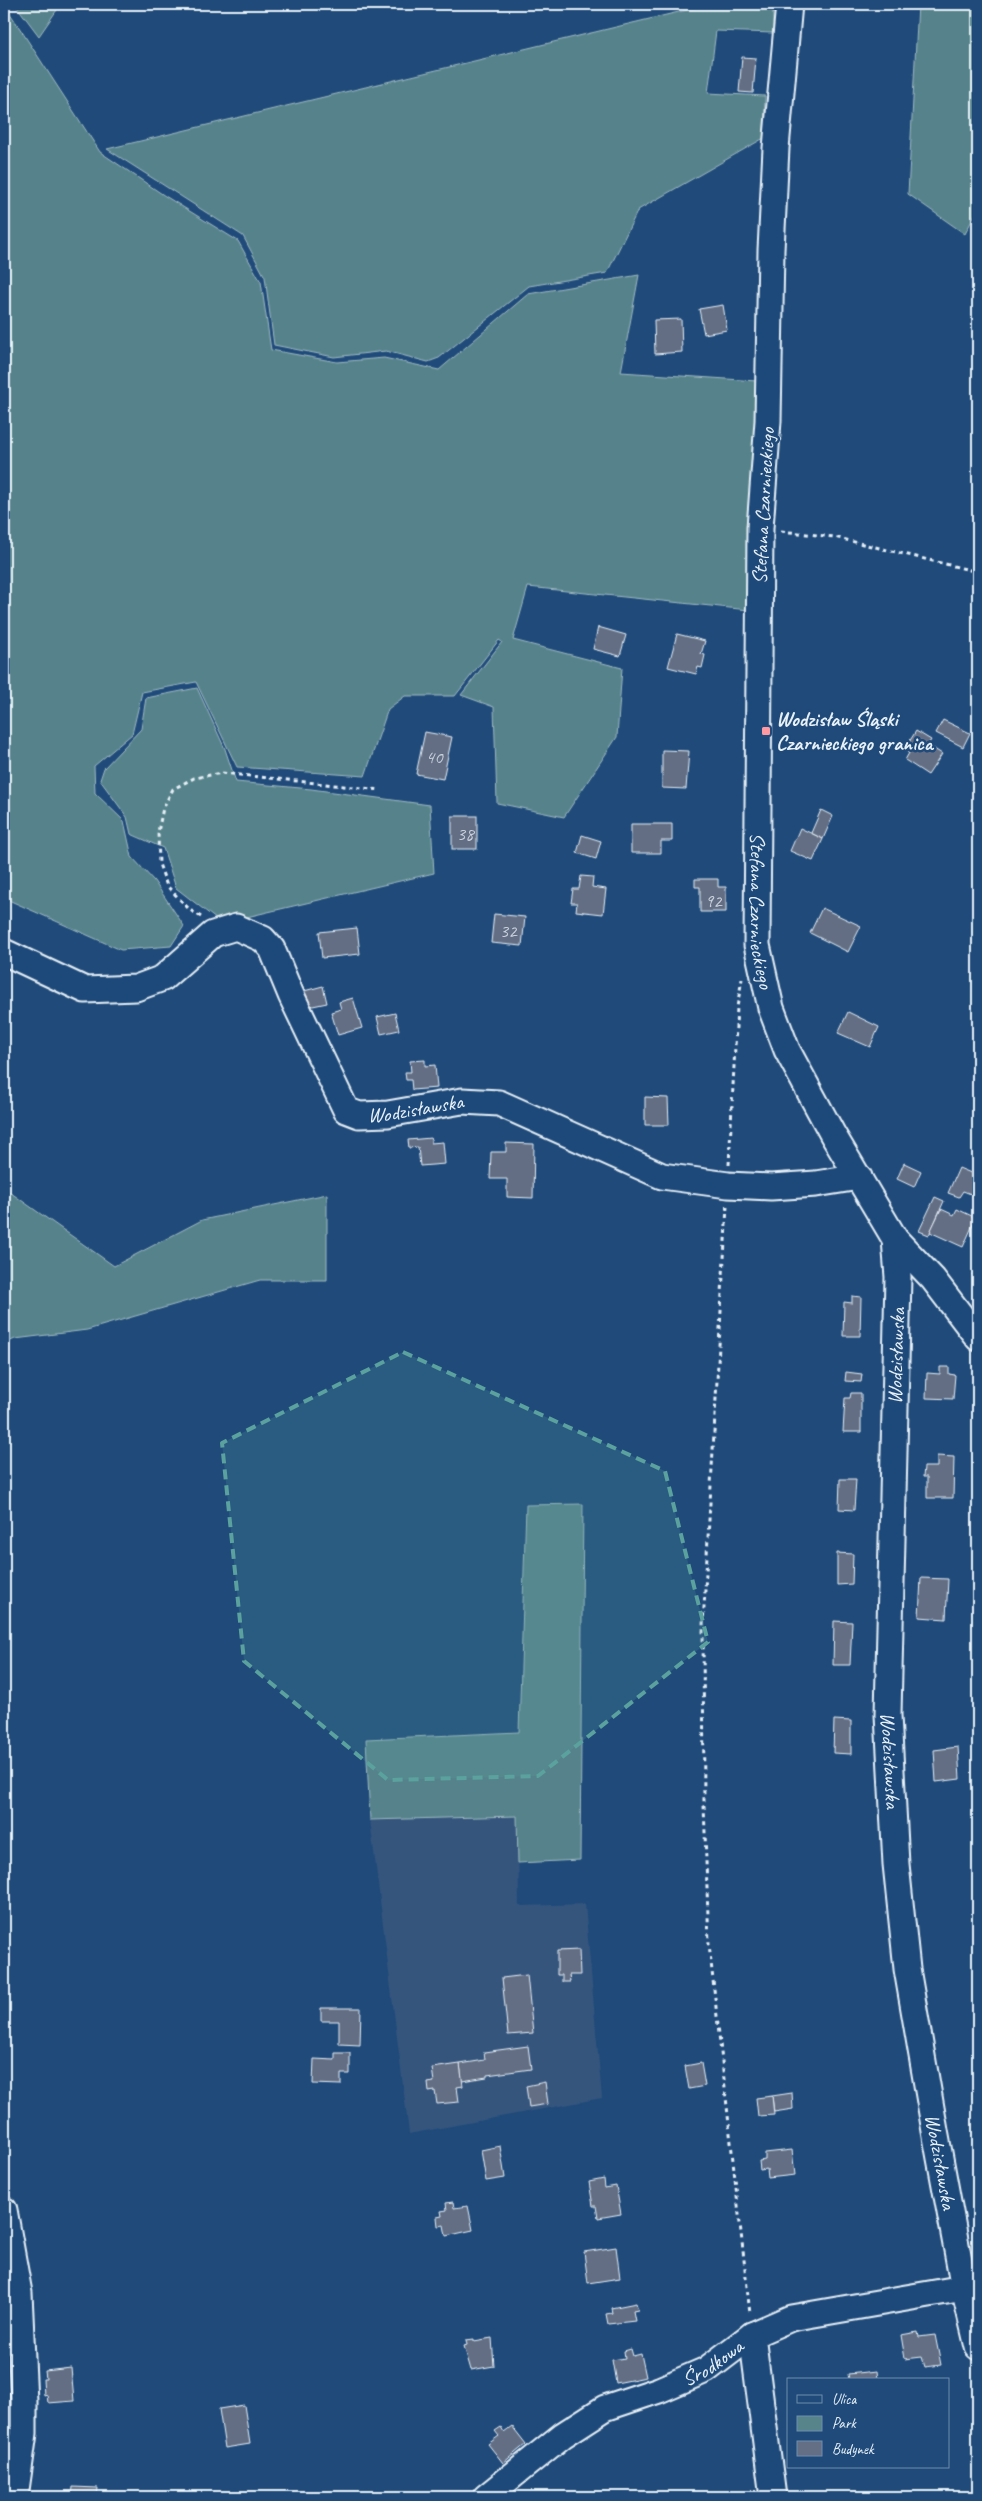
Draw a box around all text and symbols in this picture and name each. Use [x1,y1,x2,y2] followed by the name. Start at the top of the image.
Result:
[746,425,780,585] street label: Stefana Czarnieckiego
[776,706,935,756] place label: Wodzisław Śląski Czarnieckiego granica
[760,725,772,737] marker: Wodzisław Śląski Czarnieckiego granica
[425,745,444,769] house number: 40
[456,822,476,846] house number: 38
[744,832,780,993] street label: Stefana Czarnieckiego
[704,889,723,913] house number: 92
[499,919,518,943] house number: 32
[367,1088,467,1128] street label: Wodzisławska
[881,1306,911,1405] street label: Wodzisławska
[875,1712,906,1811] street label: Wodzisławska
[919,2112,963,2213] street label: Wodzisławska
[678,2332,750,2392] street label: Środkowa
[787,2378,950,2468] legend
[832,2390,857,2409] text: Ulica
[832,2414,857,2433] text: Park
[832,2440,875,2459] text: Budynek

